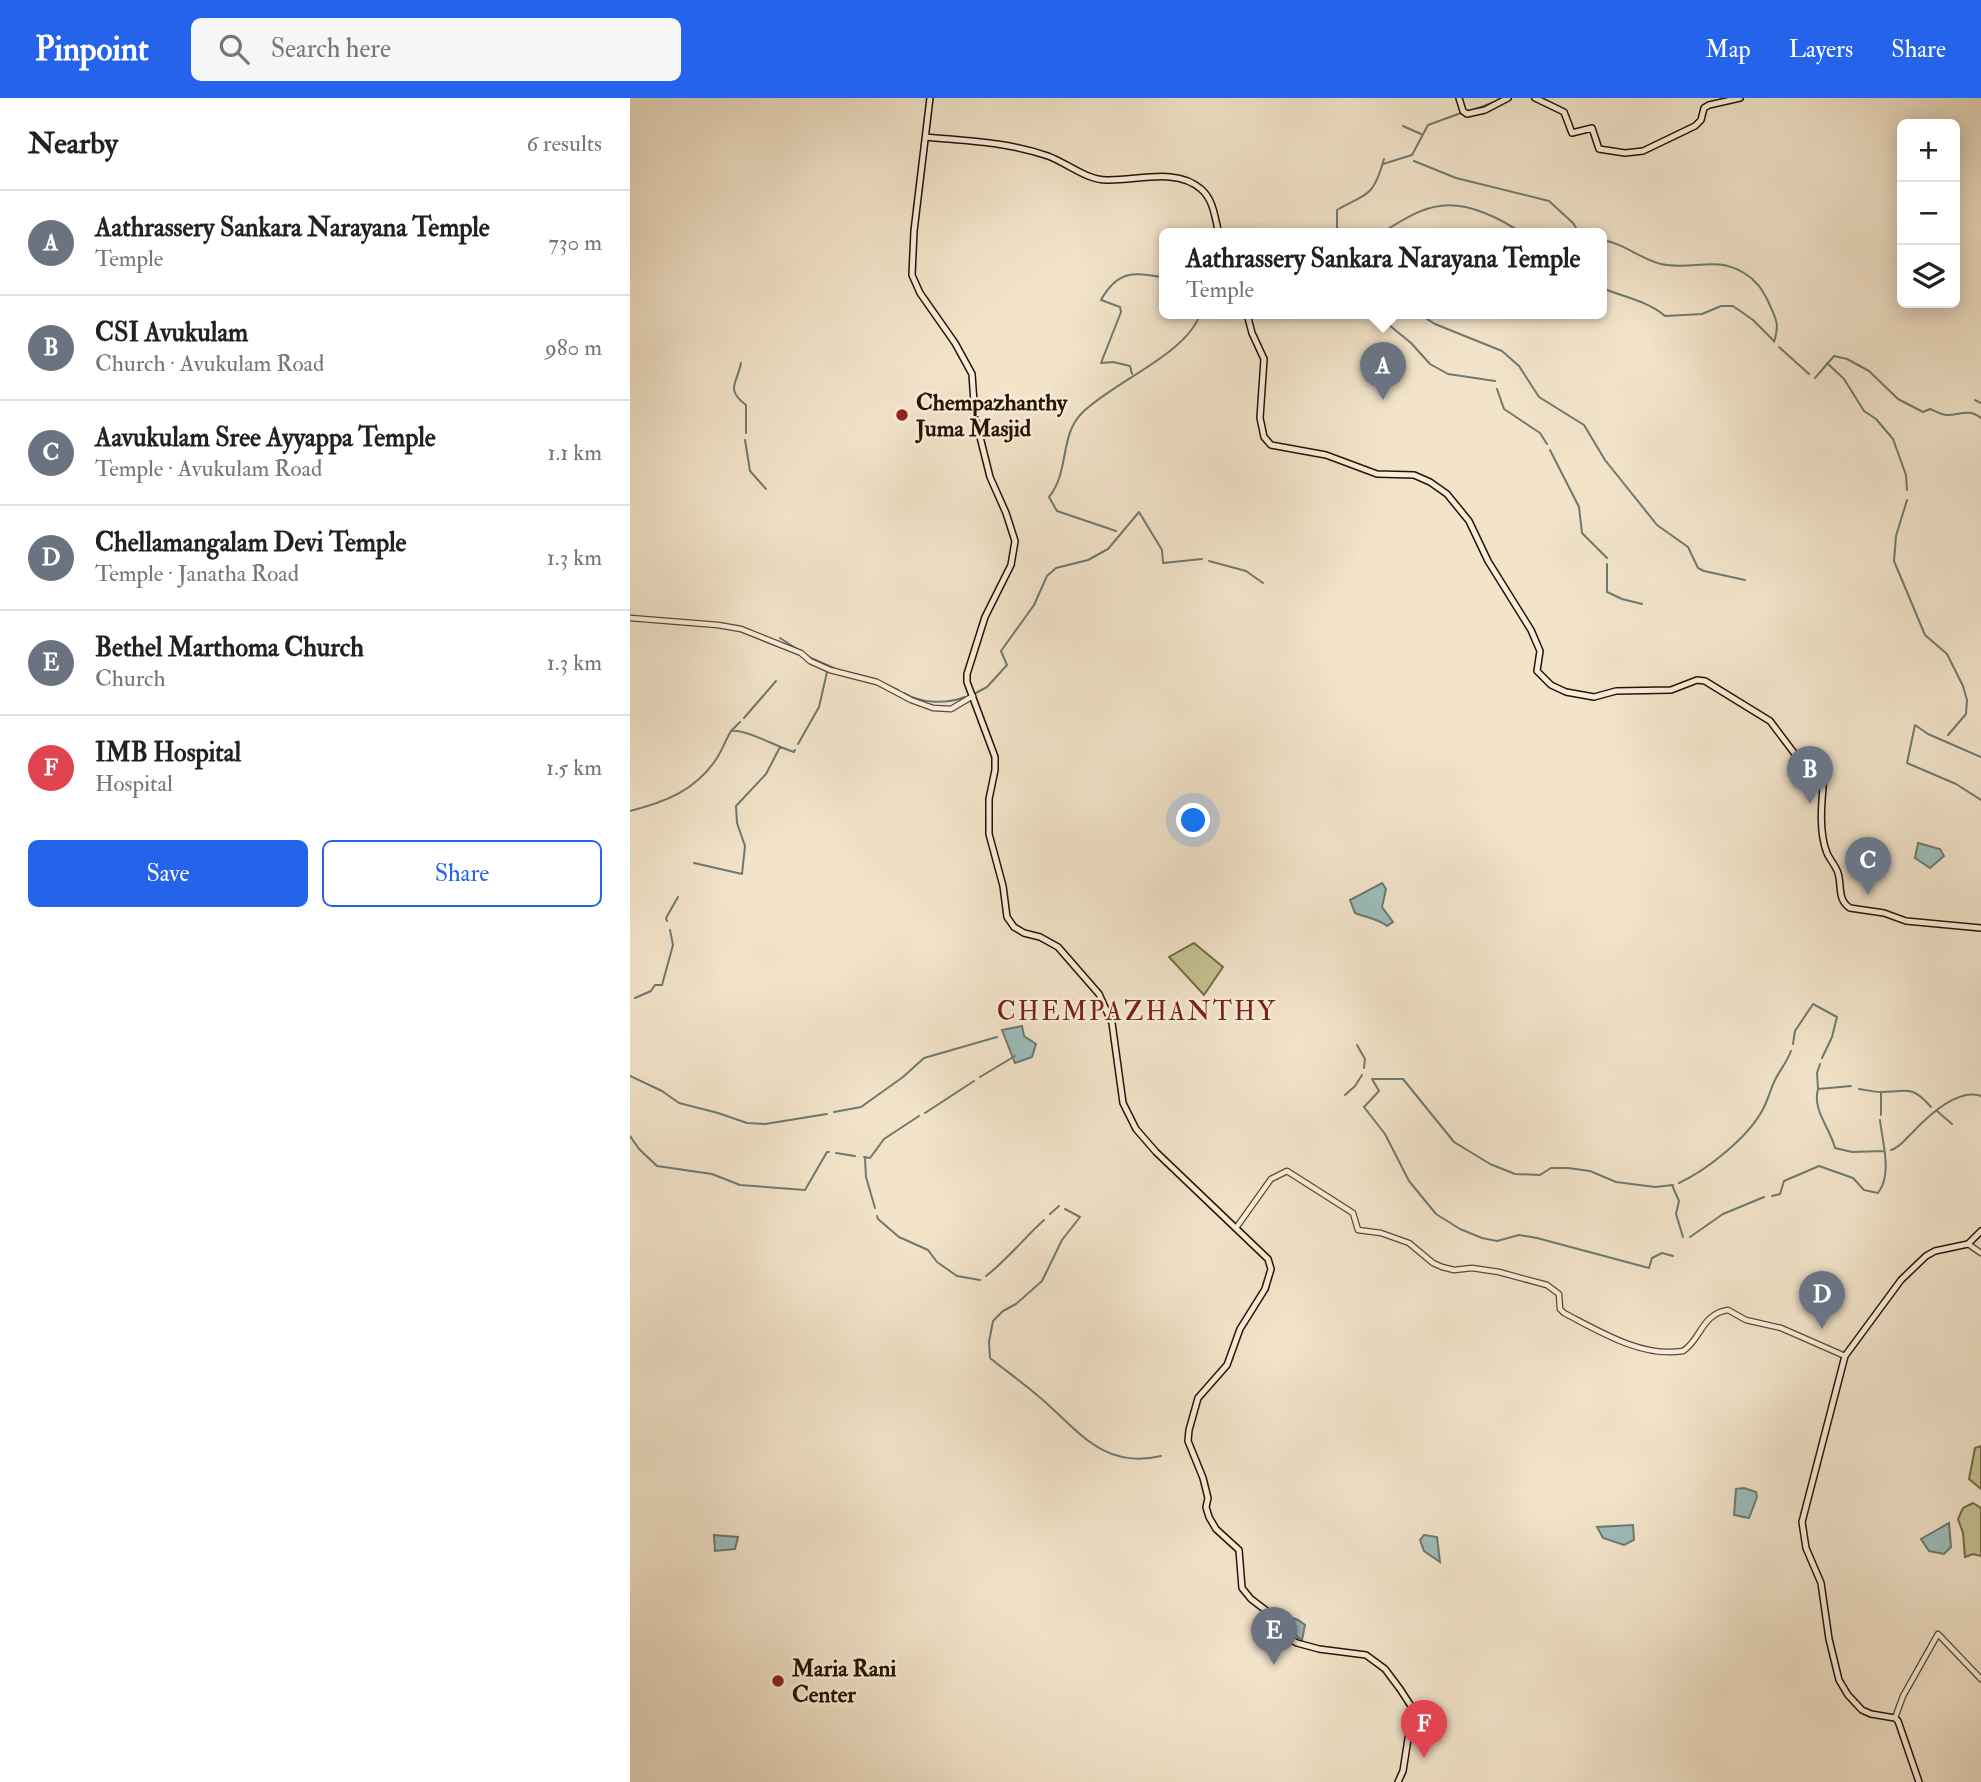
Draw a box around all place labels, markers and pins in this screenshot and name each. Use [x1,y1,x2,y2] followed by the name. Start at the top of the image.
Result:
[1360,342,1406,400] pin: A
[915,388,1068,444] place label: Chempazhanthy Juma Masjid
[894,407,910,423] marker: Chempazhanthy Juma Masjid
[1787,746,1833,804] pin: B
[1845,837,1891,895] pin: C
[1799,1271,1845,1329] pin: D
[1251,1607,1297,1665] pin: E
[791,1654,896,1709] place label: Maria Rani Center
[770,1673,786,1689] marker: Maria Rani Center
[1401,1700,1447,1758] pin: F

